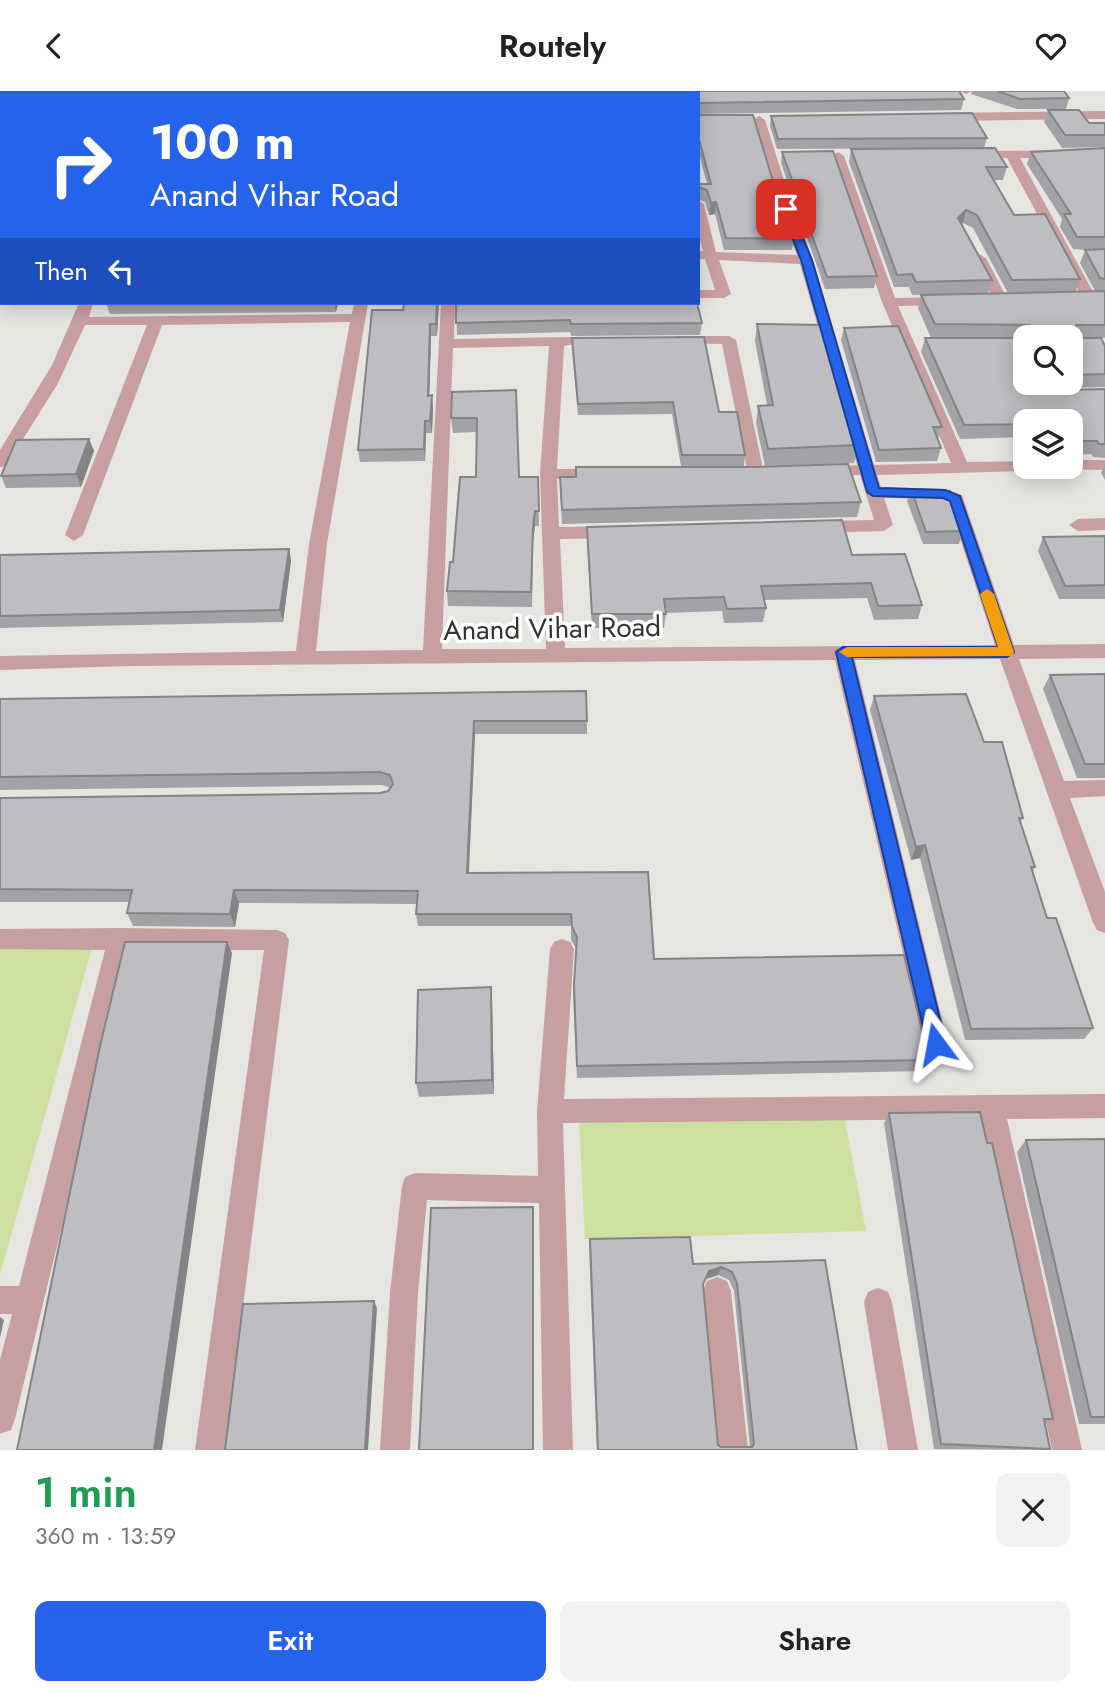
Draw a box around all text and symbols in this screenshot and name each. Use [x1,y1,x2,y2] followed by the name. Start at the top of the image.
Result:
[499,23,606,69] text: Routely
[35,27,73,65] icon: back
[1032,27,1070,65] icon: heart
[150,107,295,177] text: 100 m
[35,119,126,210] icon: right
[150,172,399,218] text: Anand Vihar Road
[756,179,816,239] pin
[767,190,805,228] icon: arrive
[35,252,88,290] text: Then
[102,252,140,290] icon: left
[1013,325,1083,479] map controls
[1013,325,1083,395] button: search
[1013,409,1083,479] button: layers
[443,606,661,651] street label: Anand Vihar Road
[899,1007,973,1081] position arrow
[35,1462,137,1523] text: 1 min
[996,1473,1070,1547] button: close
[35,1519,176,1553] text: 360 m · 13:59
[35,1601,546,1681] button: Exit
[560,1601,1070,1681] button: Share

